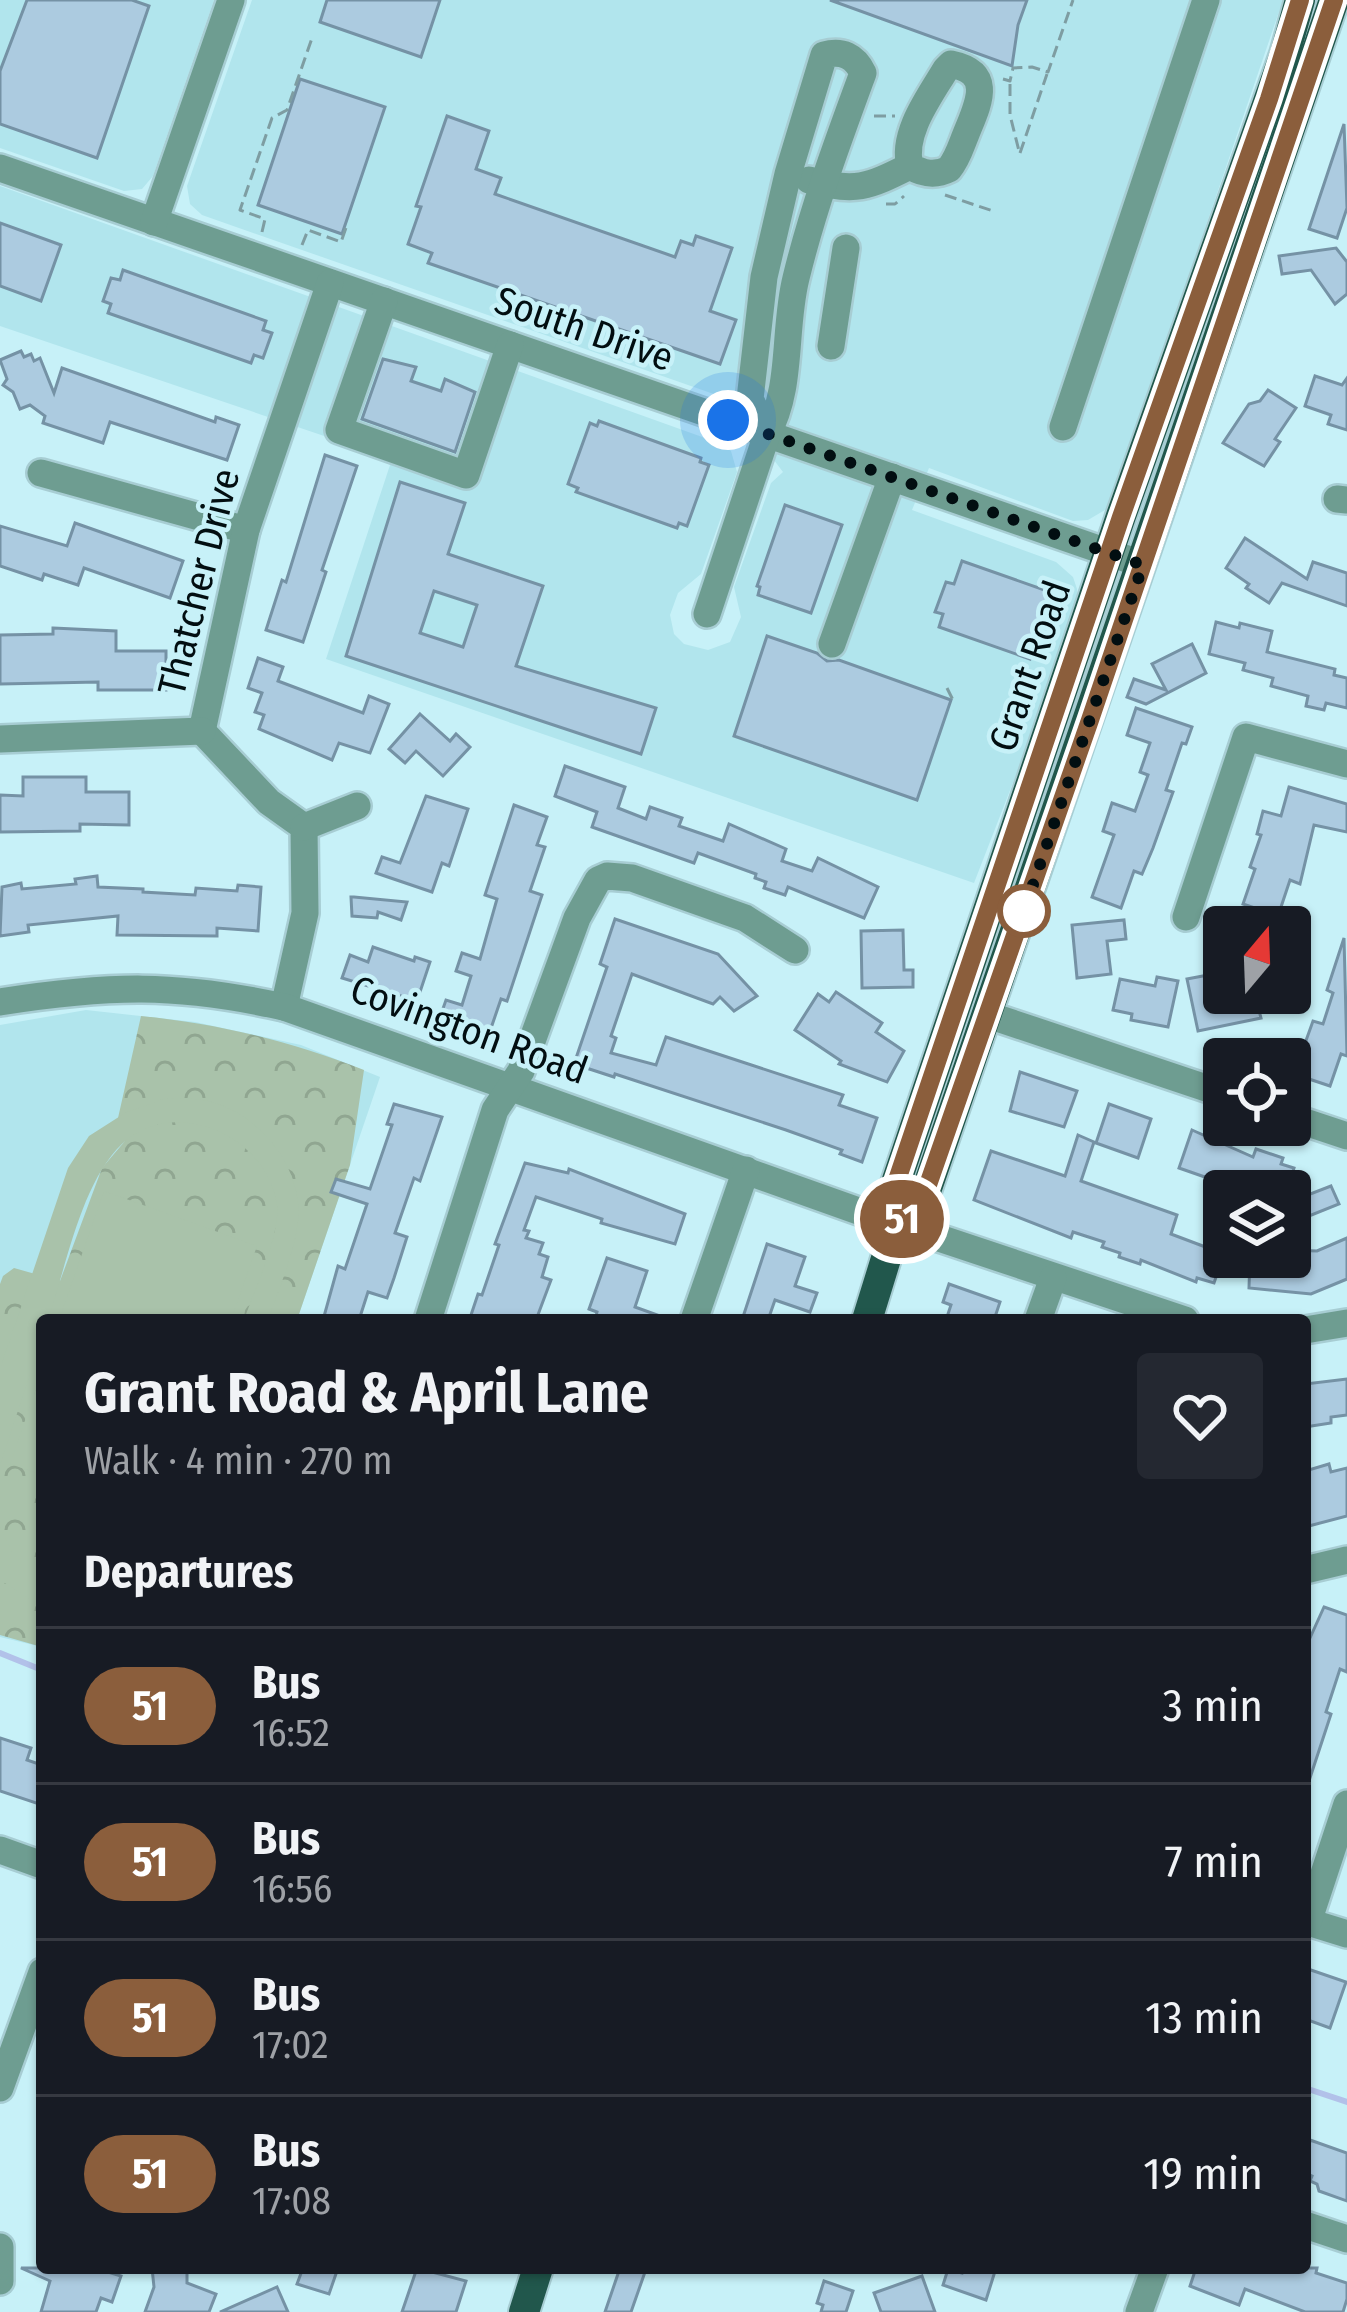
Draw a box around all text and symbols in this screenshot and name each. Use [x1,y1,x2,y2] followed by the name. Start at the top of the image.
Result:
[489,277,679,381] street label: South Drive
[698,390,758,450] your location
[149,464,249,700] street label: Thatcher Drive
[979,575,1081,757] street label: Grant Road
[999,886,1049,936] unlabelled marker
[1203,906,1311,1014] north arrow
[1203,906,1311,1278] map controls
[344,966,594,1094] street label: Covington Road
[1203,1038,1311,1146] button: locate
[1203,1170,1311,1278] button: layers
[848,1180,956,1258] line badge: 51
[884,1194,920,1244] text: 51
[1137,1353,1263,1479] button: heart
[84,1359,649,1427] text: Grant Road & April Lane
[84,1438,393,1484] text: Walk · 4 min · 270 m
[84,1545,293,1599] text: Departures
[252,1656,320,1710] text: Bus
[1162,1679,1263,1733] text: 3 min
[132,1681,168,1731] text: 51
[252,1710,330,1756] text: 16:52
[252,1812,320,1866] text: Bus
[1165,1835,1263,1889] text: 7 min
[132,1837,168,1887] text: 51
[252,1866,332,1912] text: 16:56
[252,1968,320,2022] text: Bus
[1145,1991,1263,2045] text: 13 min
[132,1993,168,2043] text: 51
[252,2022,328,2068] text: 17:02
[252,2124,320,2178] text: Bus
[1143,2147,1263,2201] text: 19 min
[132,2149,168,2199] text: 51
[252,2178,331,2224] text: 17:08

